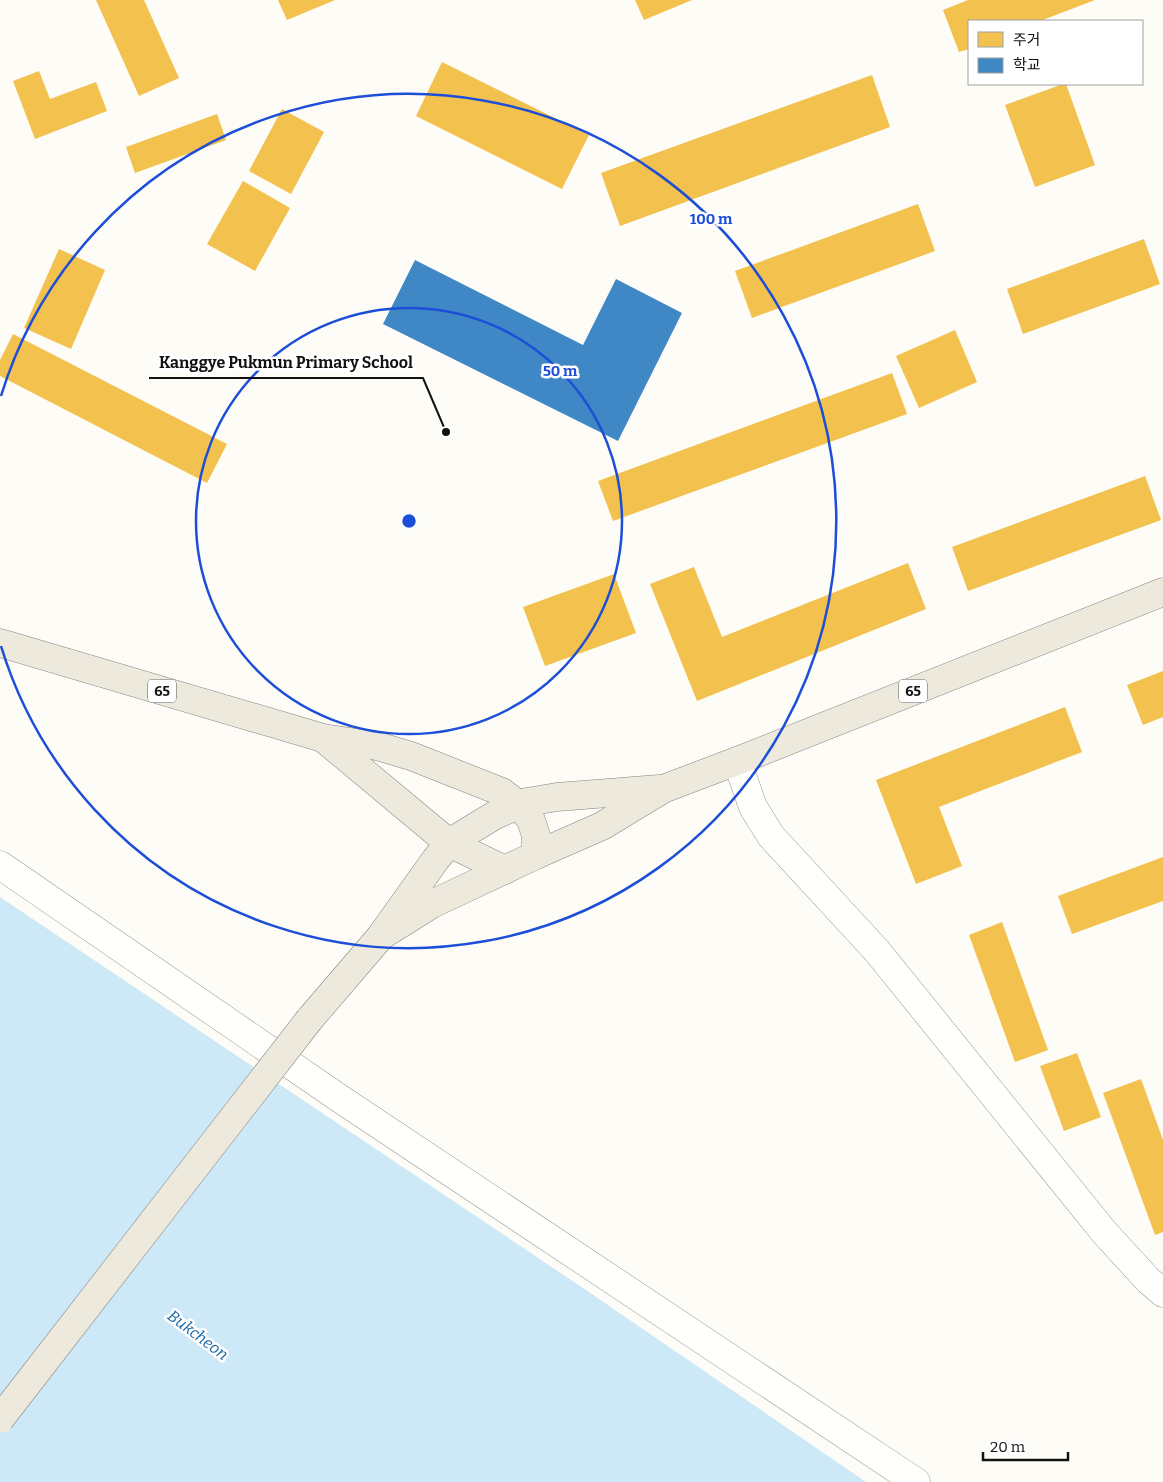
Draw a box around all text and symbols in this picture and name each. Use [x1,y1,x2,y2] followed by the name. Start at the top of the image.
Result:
[968,20,1143,85] legend
[1013,31,1041,49] text: 주거
[1013,56,1041,74] text: 학교
[690,210,733,228] text: 100 m
[149,347,423,378] callout: Kanggye Pukmun Primary School
[159,353,413,372] text: Kanggye Pukmun Primary School
[543,362,578,380] text: 50 m
[400,512,418,530] centre of rings
[148,679,176,702] road number: 65
[899,679,927,702] road number: 65
[164,1306,232,1364] water label: Bukcheon
[983,1430,1068,1462] scale bar
[990,1438,1026,1456] text: 20 m

